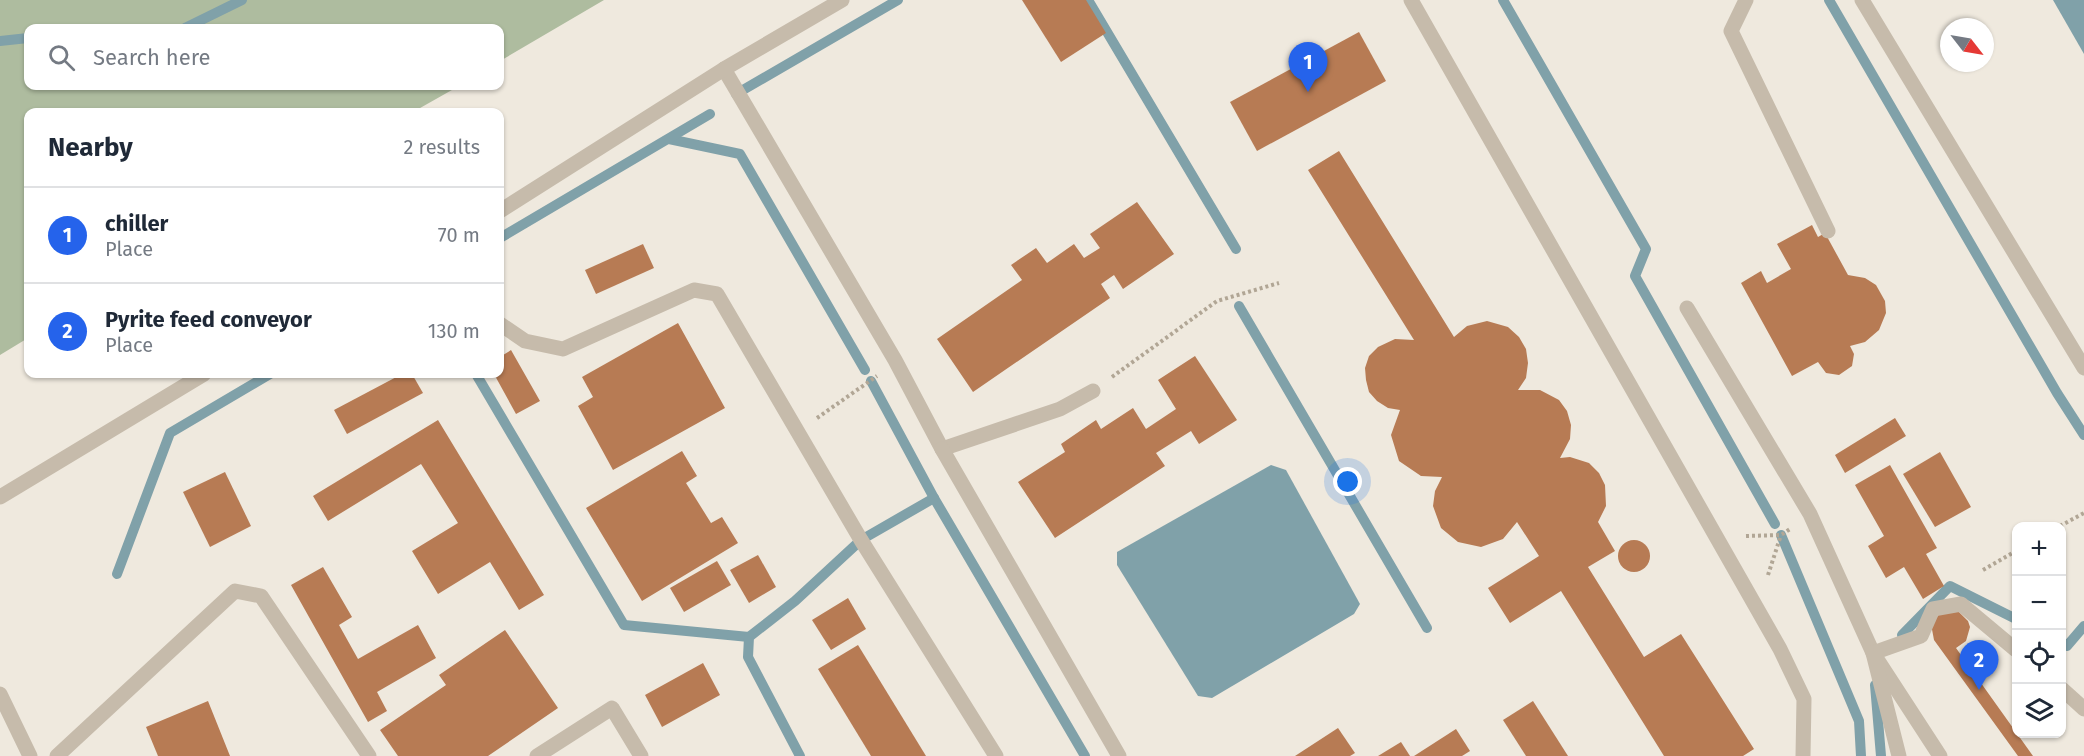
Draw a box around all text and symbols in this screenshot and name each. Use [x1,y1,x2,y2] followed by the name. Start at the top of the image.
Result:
[1940,18,1994,72] north arrow
[24,24,504,90] search box
[45,41,78,74] icon: search
[1288,42,1328,92] pin: 1
[93,44,211,71] text: Search here
[48,132,133,163] text: Nearby
[403,135,480,159] text: 2 results
[105,210,168,237] text: chiller
[63,223,72,247] text: 1
[438,223,480,247] text: 70 m
[105,237,153,261] text: Place
[105,306,312,333] text: Pyrite feed conveyor
[62,319,73,343] text: 2
[428,319,480,343] text: 130 m
[105,333,153,357] text: Place
[1333,467,1362,496] your location
[2012,522,2066,738] map controls
[2012,522,2066,576] button: +
[2012,576,2066,630] button: −
[2012,630,2066,684] button: locate
[1960,640,1998,690] pin: 2
[2012,684,2066,738] button: layers

